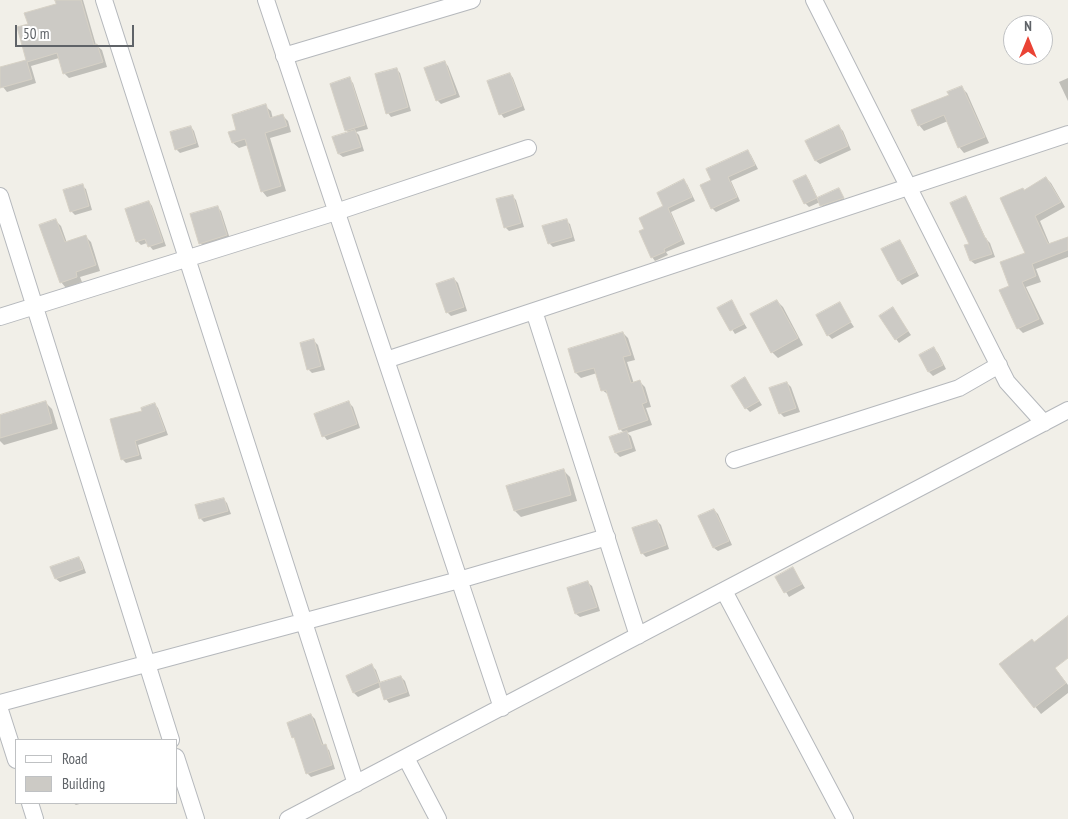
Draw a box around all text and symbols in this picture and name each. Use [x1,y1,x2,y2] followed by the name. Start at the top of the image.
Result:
[18,15,136,47] scale bar
[1003,15,1053,65] north arrow
[1024,17,1032,35] text: N
[23,24,49,43] text: 50 m
[15,739,178,804] legend
[62,749,88,768] text: Road
[62,774,105,793] text: Building

